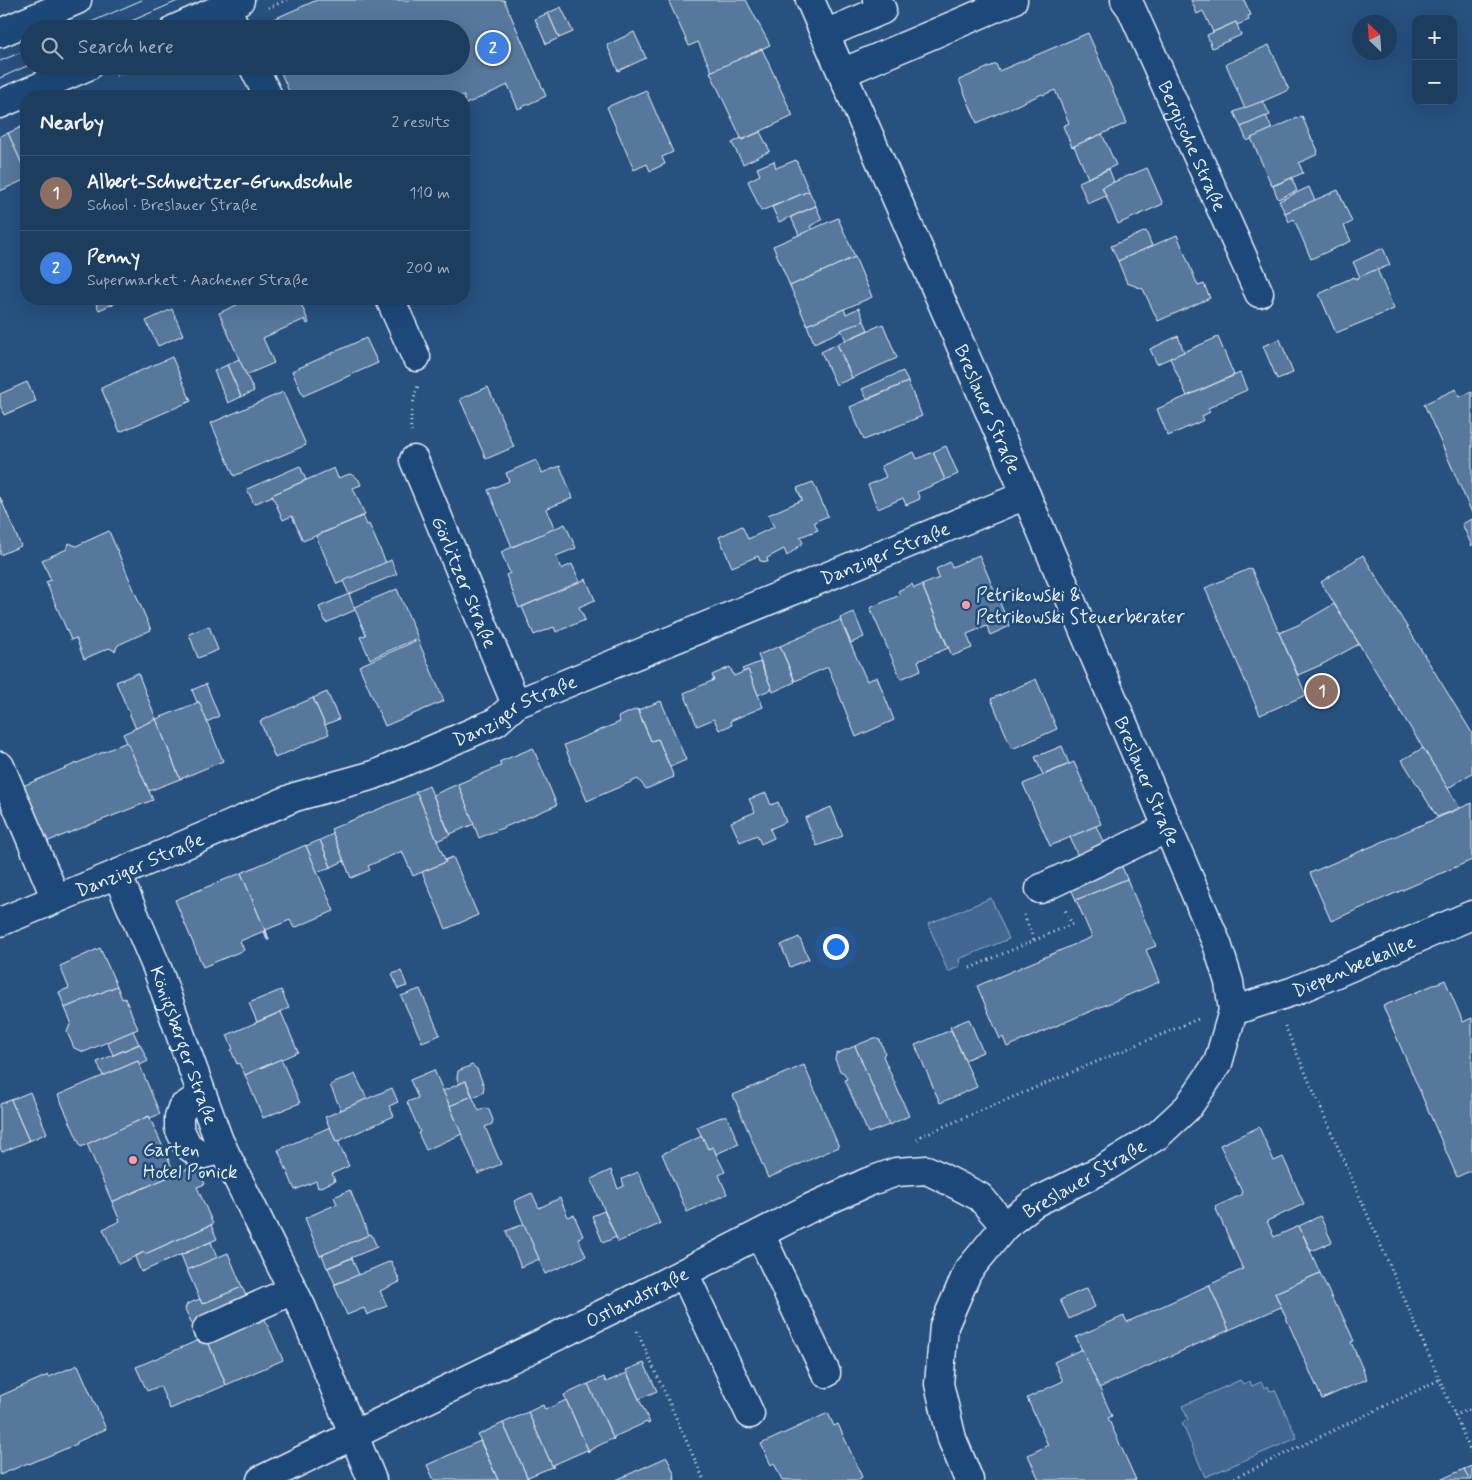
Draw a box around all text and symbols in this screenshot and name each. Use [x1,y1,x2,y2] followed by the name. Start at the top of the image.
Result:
[1352,15,1397,60] north arrow
[1412,15,1457,105] map controls
[1412,15,1457,60] button: +
[20,20,470,75] search box
[477,29,509,67] pin: 2
[38,34,66,62] icon: search
[78,35,174,60] text: Search here
[1412,60,1457,105] button: −
[1151,77,1232,216] street label: Bergische Straße
[40,109,104,137] text: Nearby
[392,112,450,133] text: 2 results
[87,170,353,195] text: Albert-Schweitzer-Grundschule
[52,183,60,204] text: 1
[409,183,450,204] text: 110 m
[87,195,258,216] text: School · Breslauer Straße
[87,245,140,270] text: Penny
[52,258,60,279] text: 2
[406,258,450,279] text: 200 m
[87,270,309,291] text: Supermarket · Aachener Straße
[948,341,1026,478] street label: Breslauer Straße
[425,513,502,652] street label: Görlitzer Straße
[817,517,954,592] street label: Danziger Straße
[976,583,1185,630] place label: Petrikowski & Petrikowski Steuerberater
[960,599,972,611] marker: Petrikowski & Petrikowski Steuerberater
[449,669,581,753] street label: Danziger Straße
[1306,672,1338,710] pin: 1
[1108,713,1185,850] street label: Breslauer Straße
[72,827,208,904] street label: Danziger Straße
[1289,930,1419,1004] street label: Diepenbeekallee
[823,934,849,960] your location
[143,963,223,1128] street label: Königsberger Straße
[1018,1134,1151,1225] street label: Breslauer Straße
[143,1138,238,1185] place label: Garten Hotel Ponick
[127,1154,139,1166] marker: Garten Hotel Ponick
[582,1262,693,1334] street label: Ostlandstraße

